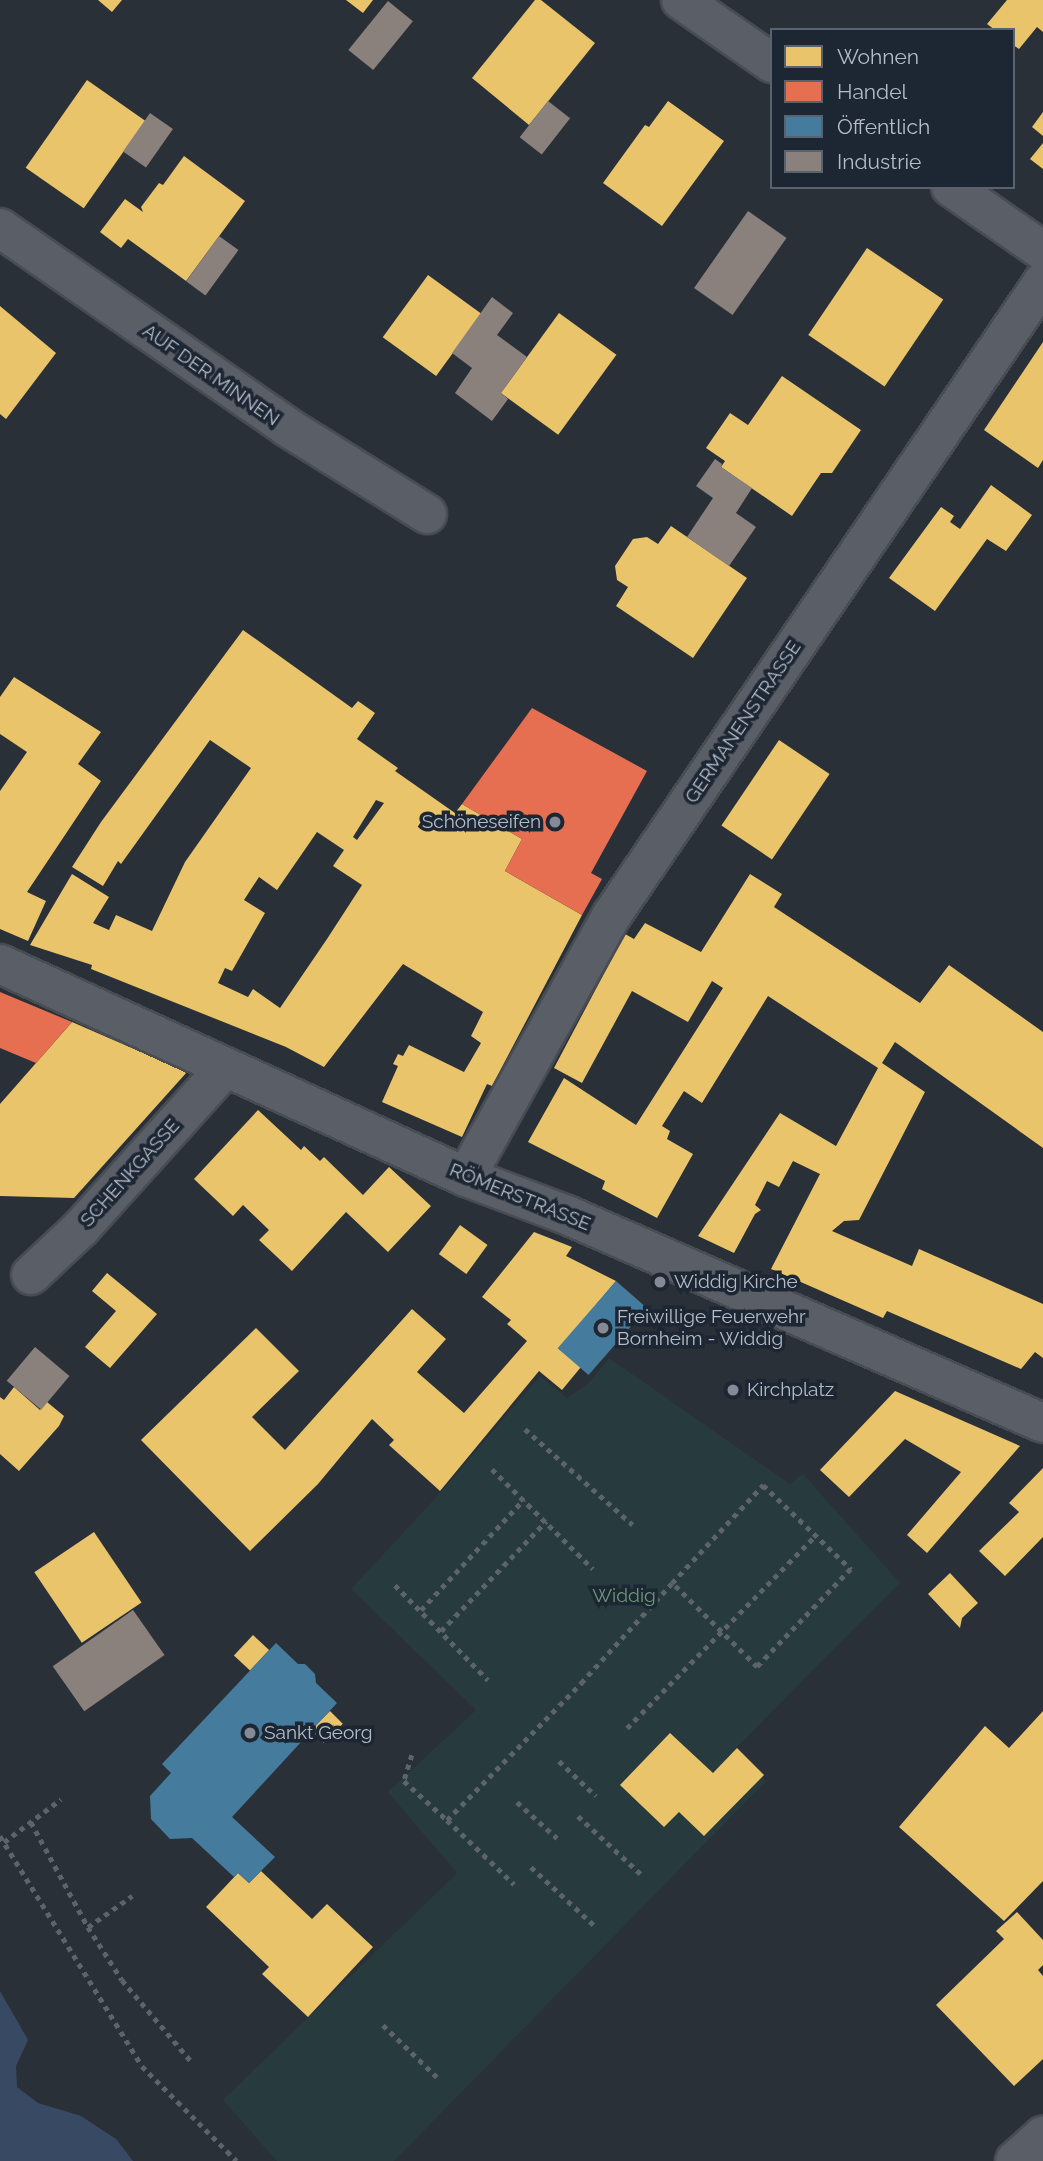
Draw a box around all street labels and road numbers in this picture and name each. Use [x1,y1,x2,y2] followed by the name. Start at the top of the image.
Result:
[138,319,284,431] street label: AUF DER MINNEN
[680,637,806,807] street label: GERMANENSTRASSE
[76,1114,184,1232] street label: SCHENKGASSE
[446,1158,594,1236] street label: RÖMERSTRASSE

